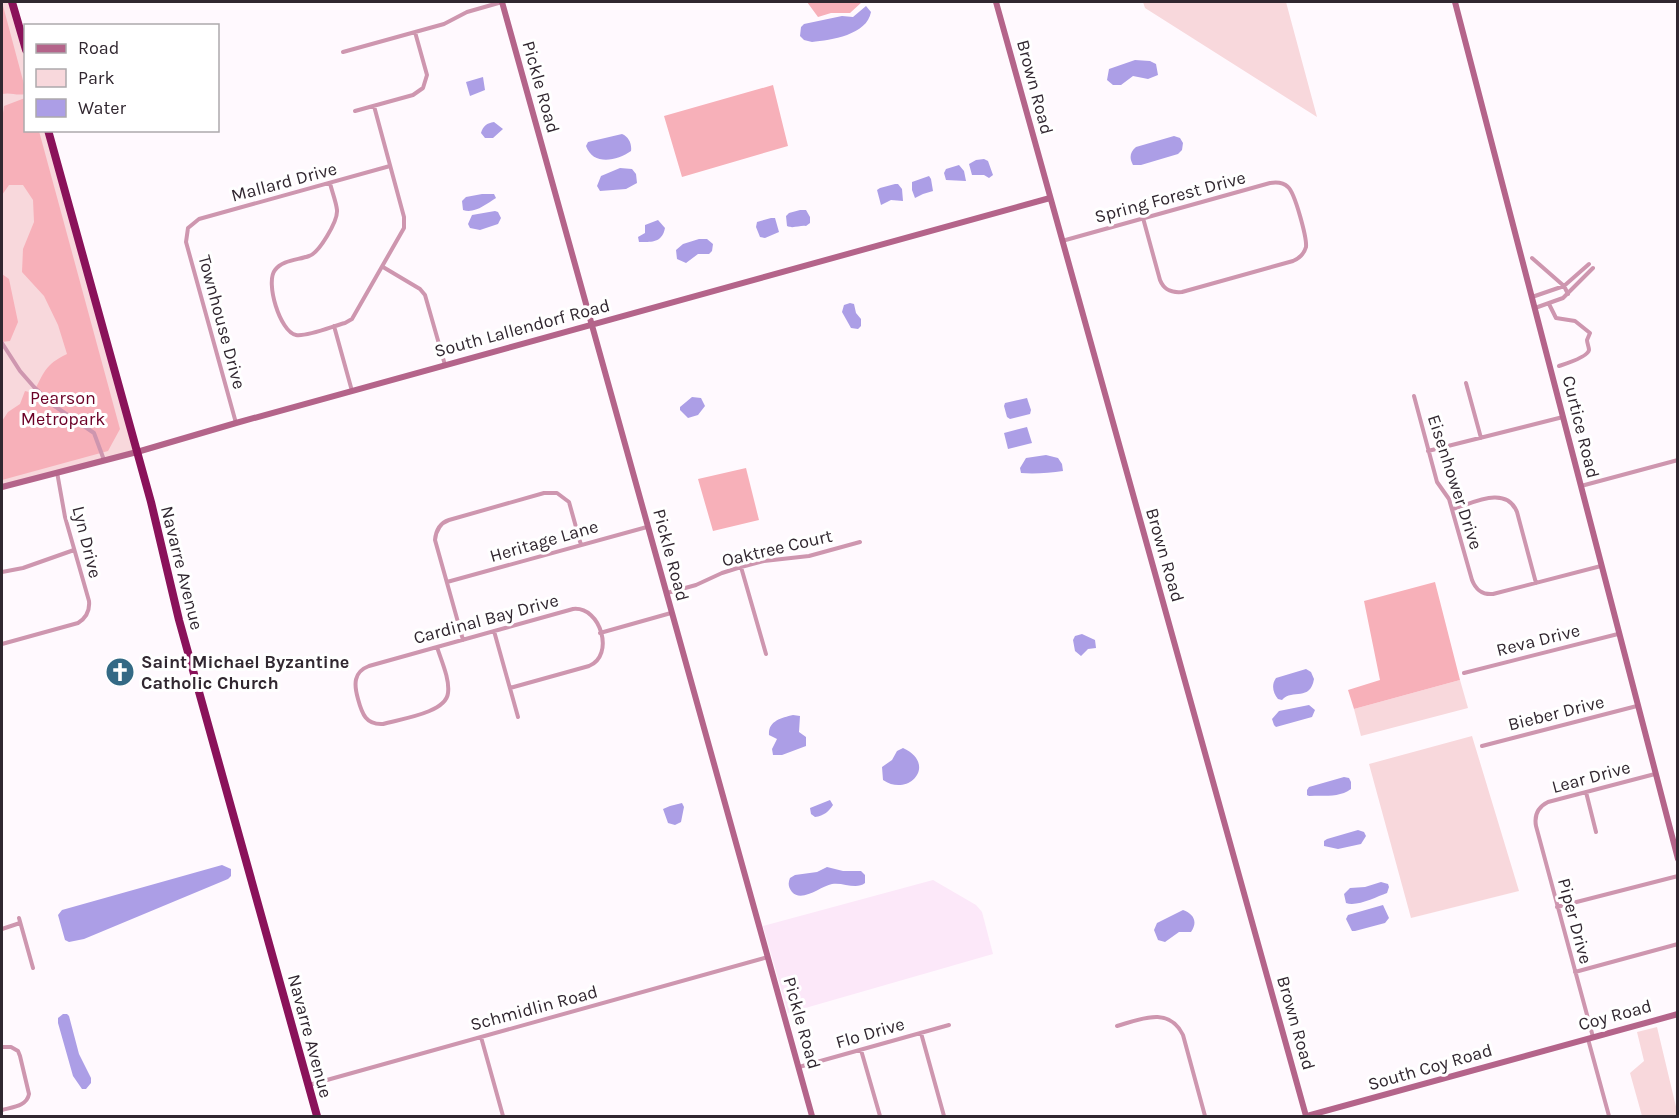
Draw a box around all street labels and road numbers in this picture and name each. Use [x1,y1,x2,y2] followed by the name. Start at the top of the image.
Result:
[1012,37,1058,137] street label: Brown Road
[517,38,565,136] street label: Pickle Road
[229,157,339,207] street label: Mallard Drive
[1092,166,1248,228] street label: Spring Forest Drive
[194,253,250,391] street label: Townhouse Drive
[432,294,612,362] street label: South Lallendorf Road
[1558,373,1604,481] street label: Curtice Road
[1423,412,1487,552] street label: Eisenhower Drive
[67,504,107,580] street label: Lyn Drive
[156,504,208,632] street label: Navarre Avenue
[1141,505,1189,605] street label: Brown Road
[648,506,694,604] street label: Pickle Road
[487,515,601,567] street label: Heritage Lane
[720,525,835,571] street label: Oaktree Court
[411,589,561,649] street label: Cardinal Bay Drive
[1494,619,1582,661] street label: Reva Drive
[1506,690,1606,736] street label: Bieber Drive
[1549,756,1633,798] street label: Lear Drive
[1553,876,1597,966] street label: Piper Drive
[283,972,337,1100] street label: Navarre Avenue
[1272,973,1320,1073] street label: Brown Road
[778,974,826,1072] street label: Pickle Road
[468,980,600,1036] street label: Schmidlin Road
[1576,995,1654,1035] street label: Coy Road
[833,1013,907,1053] street label: Flo Drive
[1365,1039,1495,1095] street label: South Coy Road

